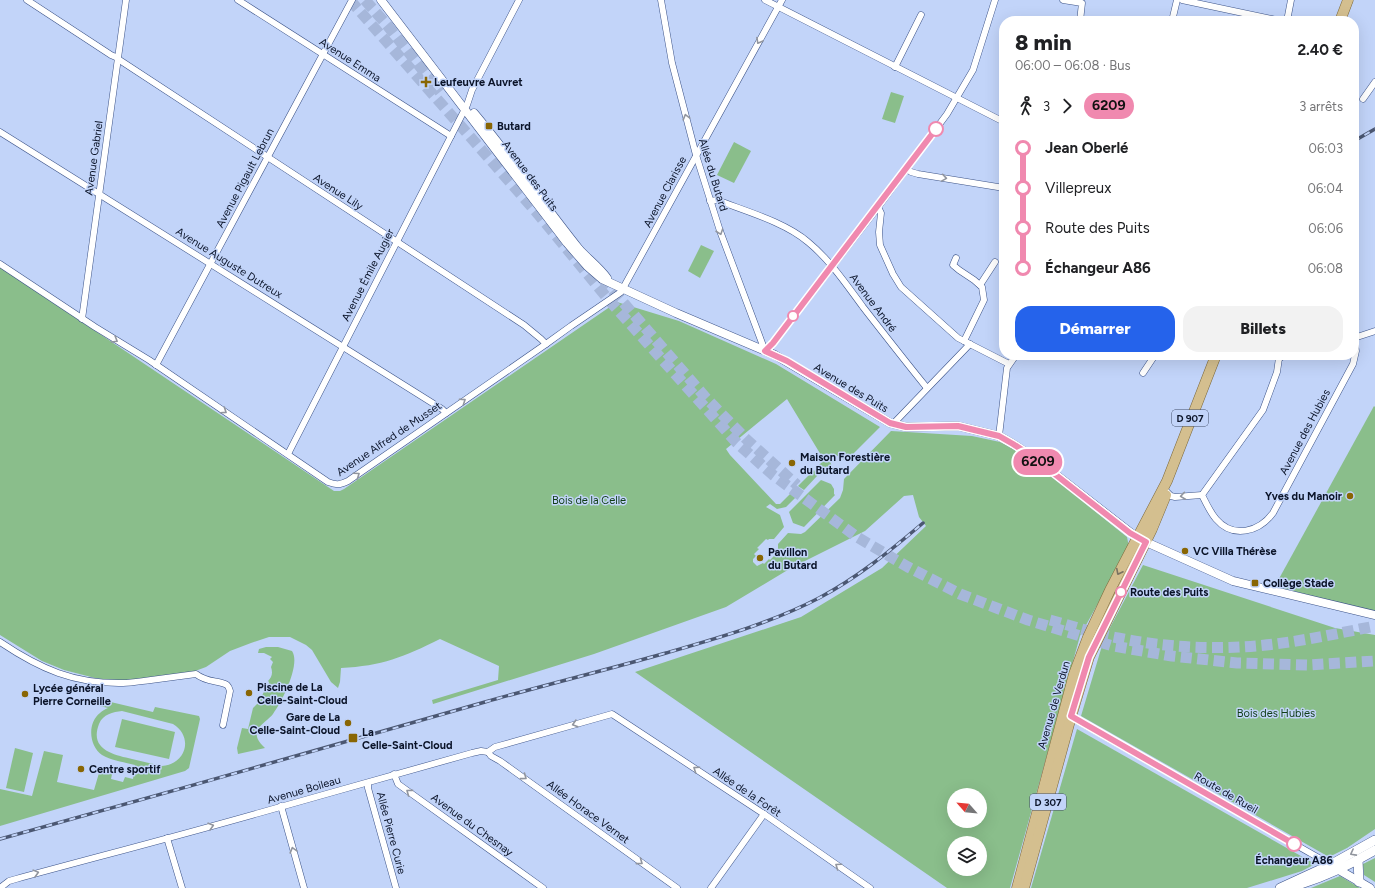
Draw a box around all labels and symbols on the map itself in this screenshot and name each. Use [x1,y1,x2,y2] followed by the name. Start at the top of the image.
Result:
[317,35,383,85] street label: Avenue Emma
[757,37,764,44] one-way arrow
[434,76,523,89] place label: Leufeuvre Auvret
[421,77,431,87] marker: Leufeuvre Auvret
[682,114,691,121] one-way arrow
[82,120,106,196] street label: Avenue Gabriel
[497,120,531,133] place label: Butard
[484,121,494,131] marker: Butard
[928,121,944,137] unlabelled marker
[213,126,277,230] street label: Avenue Pigault Lebrun
[696,137,730,213] street label: Allée du Butard
[499,138,561,214] street label: Avenue des Puits
[641,154,689,230] street label: Avenue Clarisse
[311,171,365,213] street label: Avenue Lily
[941,173,947,182] one-way arrow
[173,225,285,302] street label: Avenue Auguste Dutreux
[339,226,397,323] street label: Avenue Émile Augier
[716,229,724,236] one-way arrow
[847,271,899,335] street label: Avenue André
[787,310,799,322] unlabelled marker
[111,335,118,342] one-way arrow
[811,361,891,415] street label: Avenue des Puits
[1277,387,1333,477] street label: Avenue des Hubies
[334,399,444,479] street label: Avenue Alfred de Musset
[459,399,466,406] one-way arrow
[219,406,226,413] one-way arrow
[1172,410,1208,426] road number: D 907
[1010,449,1066,475] line badge: 6209
[800,451,890,477] place label: Maison Forestière du Butard
[787,458,797,468] marker: Maison Forestière du Butard
[352,473,359,480] one-way arrow
[1265,490,1343,503] place label: Yves du Manoir
[1180,491,1186,500] one-way arrow
[1345,491,1355,501] marker: Yves du Manoir
[552,494,626,507] park label: Bois de la Celle
[1193,545,1277,558] place label: VC Villa Thérèse
[768,546,817,572] place label: Pavillon du Butard
[1180,546,1190,556] marker: VC Villa Thérèse
[755,553,765,563] marker: Pavillon du Butard
[1117,568,1124,575] one-way arrow
[1263,577,1334,590] place label: Collège Stade
[1250,578,1260,588] marker: Collège Stade
[1115,586,1127,598] marker: Route des Puits
[1130,586,1208,599] place label: Route des Puits
[1035,660,1073,750] street label: Avenue de Verdun
[257,681,348,707] place label: Piscine de La Celle-Saint-Cloud
[33,682,111,708] place label: Lycée général Pierre Corneille
[244,688,254,698] marker: Piscine de La Celle-Saint-Cloud
[20,689,30,699] marker: Lycée général Pierre Corneille
[1237,707,1315,720] park label: Bois des Hubies
[249,711,340,737] place label: Gare de La Celle-Saint-Cloud
[343,718,353,728] marker: Gare de La Celle-Saint-Cloud
[571,719,578,728] one-way arrow
[362,726,453,752] place label: La Celle-Saint-Cloud
[347,732,359,744] marker: La Celle-Saint-Cloud
[89,763,161,776] place label: Centre sportif
[76,764,86,774] marker: Centre sportif
[711,764,783,820] street label: Allée de la Forêt
[693,766,700,774] one-way arrow
[1192,770,1260,816] street label: Route de Rueil
[266,773,342,807] street label: Avenue Boileau
[519,773,526,780] one-way arrow
[544,778,632,846] street label: Allée Horace Vernet
[947,788,987,828] north arrow
[407,790,414,797] one-way arrow
[374,791,408,875] street label: Allée Pierre Curie
[429,791,516,859] street label: Avenue du Chesnay
[1030,794,1066,810] road number: D 307
[207,822,214,831] one-way arrow
[1286,836,1302,852] marker: Échangeur A86
[289,847,298,854] one-way arrow
[1350,848,1357,855] one-way arrow
[1255,853,1333,867] place label: Échangeur A86
[636,857,643,864] one-way arrow
[835,863,842,871] one-way arrow
[33,870,39,878] one-way arrow

